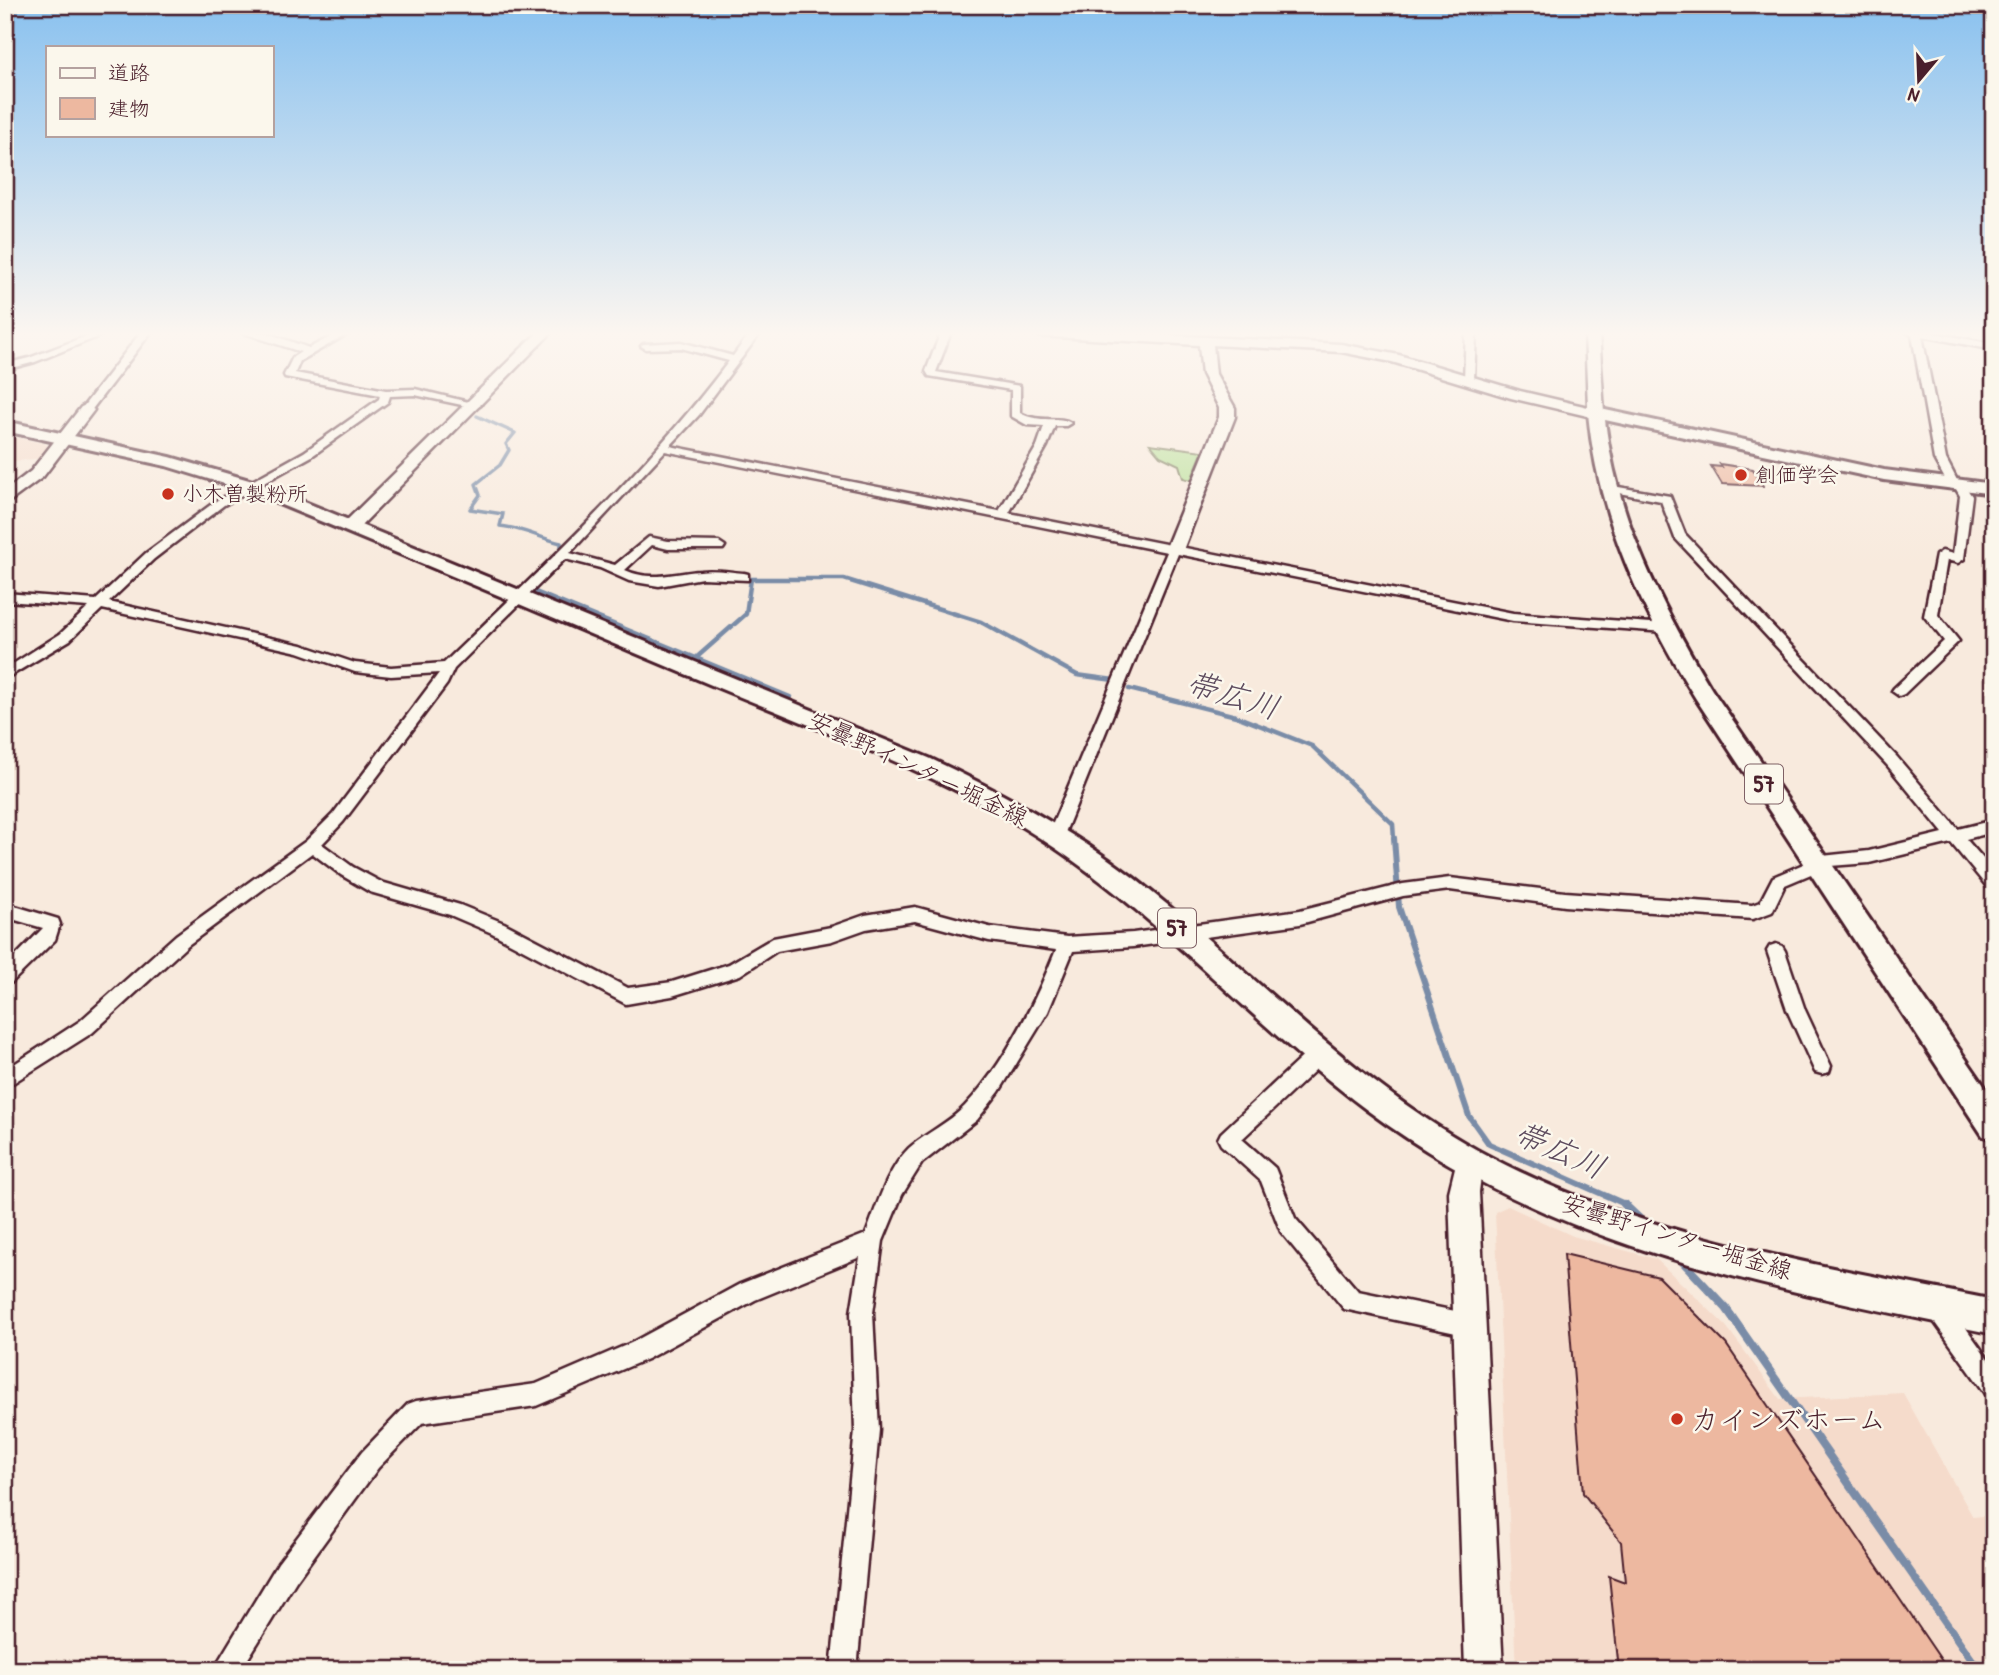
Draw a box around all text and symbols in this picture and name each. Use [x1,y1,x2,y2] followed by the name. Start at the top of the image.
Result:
[46,46,273,136] legend
[1884,46,1954,116] north arrow
[108,58,150,87] text: 道路
[1904,82,1922,110] text: N
[108,94,150,123] text: 建物
[1755,460,1839,489] place label: 創価学会
[1733,467,1749,483] marker: 創価学会
[182,479,308,508] place label: 小木曽製粉所
[160,486,176,502] marker: 小木曽製粉所
[1181,660,1285,729] water label: 帯広川
[803,703,1034,833] street label: 安曇野インター堀金線
[1745,764,1783,804] road number: 57
[1158,909,1196,948] road number: 57
[1508,1110,1613,1189] water label: 帯広川
[1558,1186,1796,1286] street label: 安曇野インター堀金線
[1691,1400,1886,1438] place label: カインズホーム
[1669,1411,1685,1427] marker: カインズホーム

